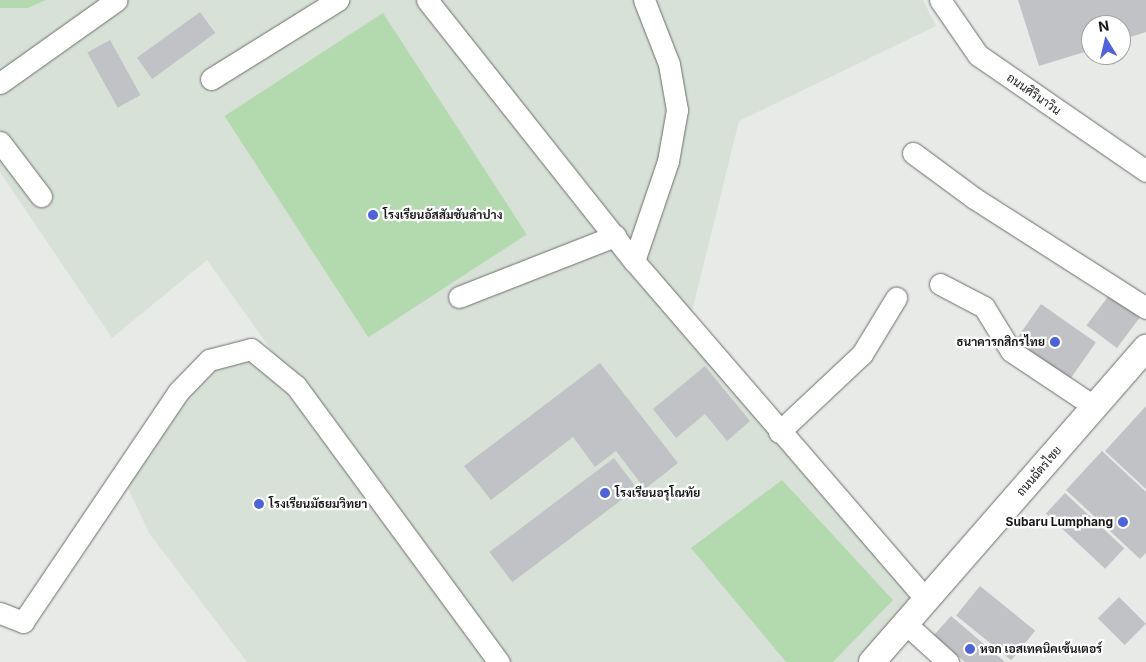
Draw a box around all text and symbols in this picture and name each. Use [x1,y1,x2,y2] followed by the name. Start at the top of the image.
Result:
[1081,15,1131,65] north arrow
[1097,16,1110,35] text: N
[1004,70,1064,118] street label: ถนนศิรินาวิน
[383,208,502,222] place label: โรงเรียนอัสสัมชันลำปาง
[367,209,379,221] marker: โรงเรียนอัสสัมชันลำปาง
[956,335,1045,349] place label: ธนาคารกสิกรไทย
[1049,336,1061,348] marker: ธนาคารกสิกรไทย
[1014,443,1064,499] street label: ถนนฉัตรไชย
[615,486,700,500] place label: โรงเรียนอรุโณทัย
[599,487,611,499] marker: โรงเรียนอรุโณทัย
[269,497,367,511] place label: โรงเรียนมัธยมวิทยา
[253,498,265,510] marker: โรงเรียนมัธยมวิทยา
[1006,515,1113,529] place label: Subaru Lumphang
[1117,516,1129,528] marker: Subaru Lumphang
[980,642,1102,656] place label: หจก เอสเทคนิคเซ้นเตอร์
[964,643,976,655] marker: หจก เอสเทคนิคเซ้นเตอร์

